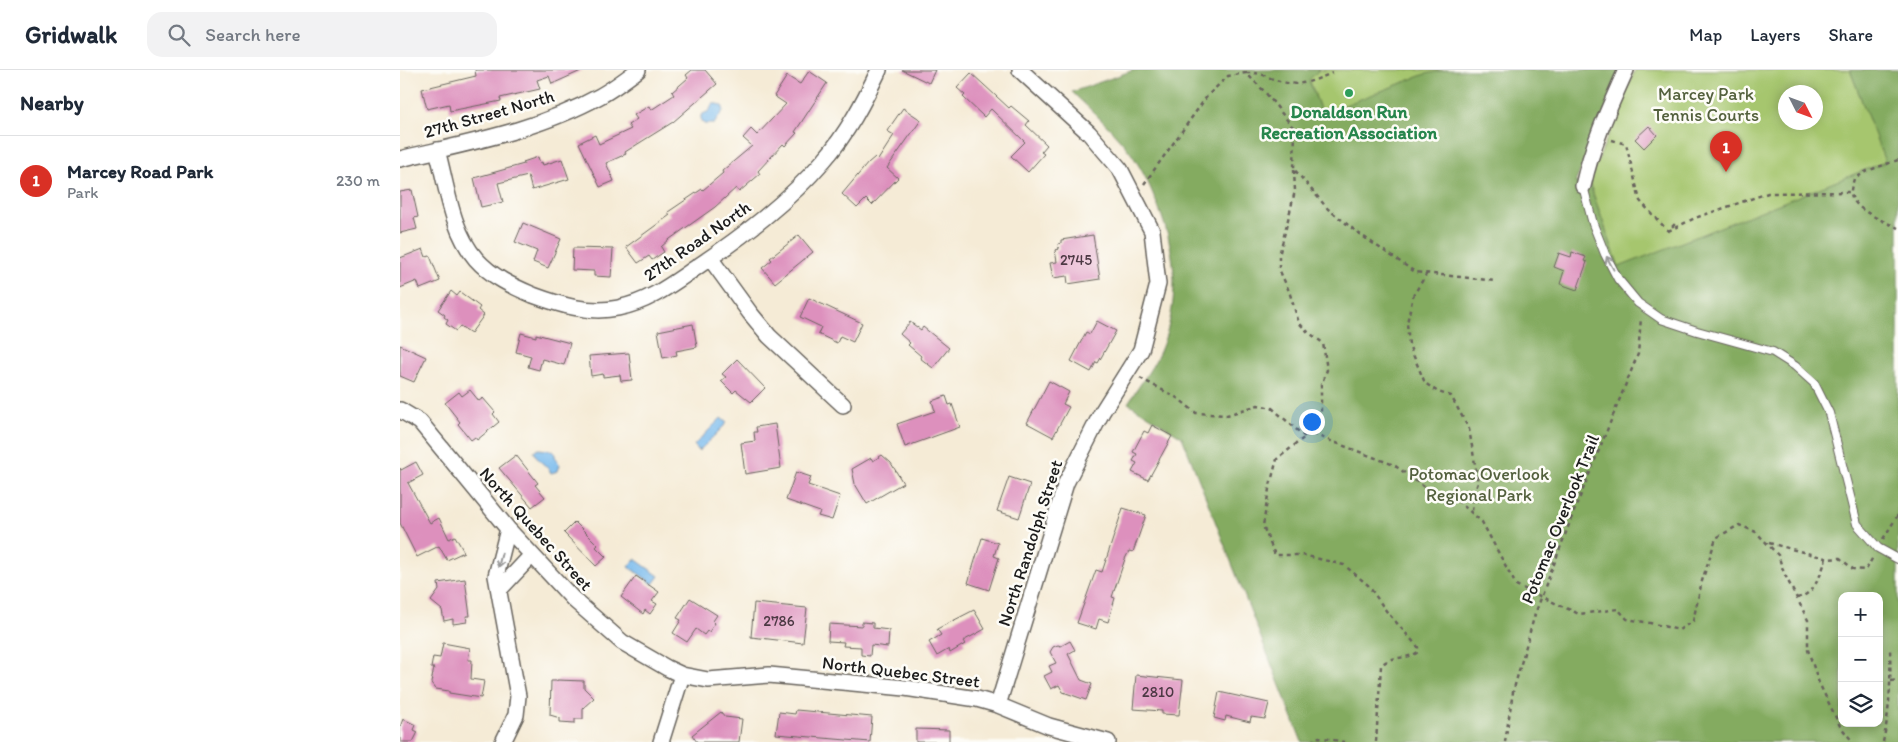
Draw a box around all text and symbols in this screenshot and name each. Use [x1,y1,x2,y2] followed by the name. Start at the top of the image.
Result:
[147,12,497,57] search box
[25,20,117,49] text: Gridwalk
[165,21,193,49] icon: search
[205,23,301,46] text: Search here
[1689,24,1722,46] text: Map
[1750,24,1800,46] text: Layers
[1828,24,1873,46] text: Share
[1653,83,1759,126] park label: Marcey Park Tennis Courts
[421,85,557,143] street label: 27th Street North
[1778,85,1823,130] north arrow
[1343,87,1355,99] marker: Donaldson Run Recreation Association
[20,90,84,115] text: Nearby
[1261,101,1438,144] place label: Donaldson Run Recreation Association
[1710,131,1742,172] pin: 1
[67,160,213,183] text: Marcey Road Park
[32,171,40,190] text: 1
[336,171,380,190] text: 230 m
[67,183,98,202] text: Park
[639,196,755,286] street label: 27th Road North
[1060,251,1092,269] house number: 2745
[1605,256,1614,271] one-way arrow
[1299,409,1325,435] your location
[1516,431,1604,607] street label: Potomac Overlook Trail
[993,457,1067,629] street label: North Randolph Street
[475,463,597,595] street label: North Quebec Street
[1409,463,1550,506] park label: Potomac Overlook Regional Park
[495,551,504,567] one-way arrow
[1838,592,1883,727] map controls
[1838,592,1883,637] button: +
[763,612,795,630] house number: 2786
[1838,637,1883,682] button: −
[821,651,981,693] street label: North Quebec Street
[1838,682,1883,727] button: layers
[1142,683,1174,701] house number: 2810

